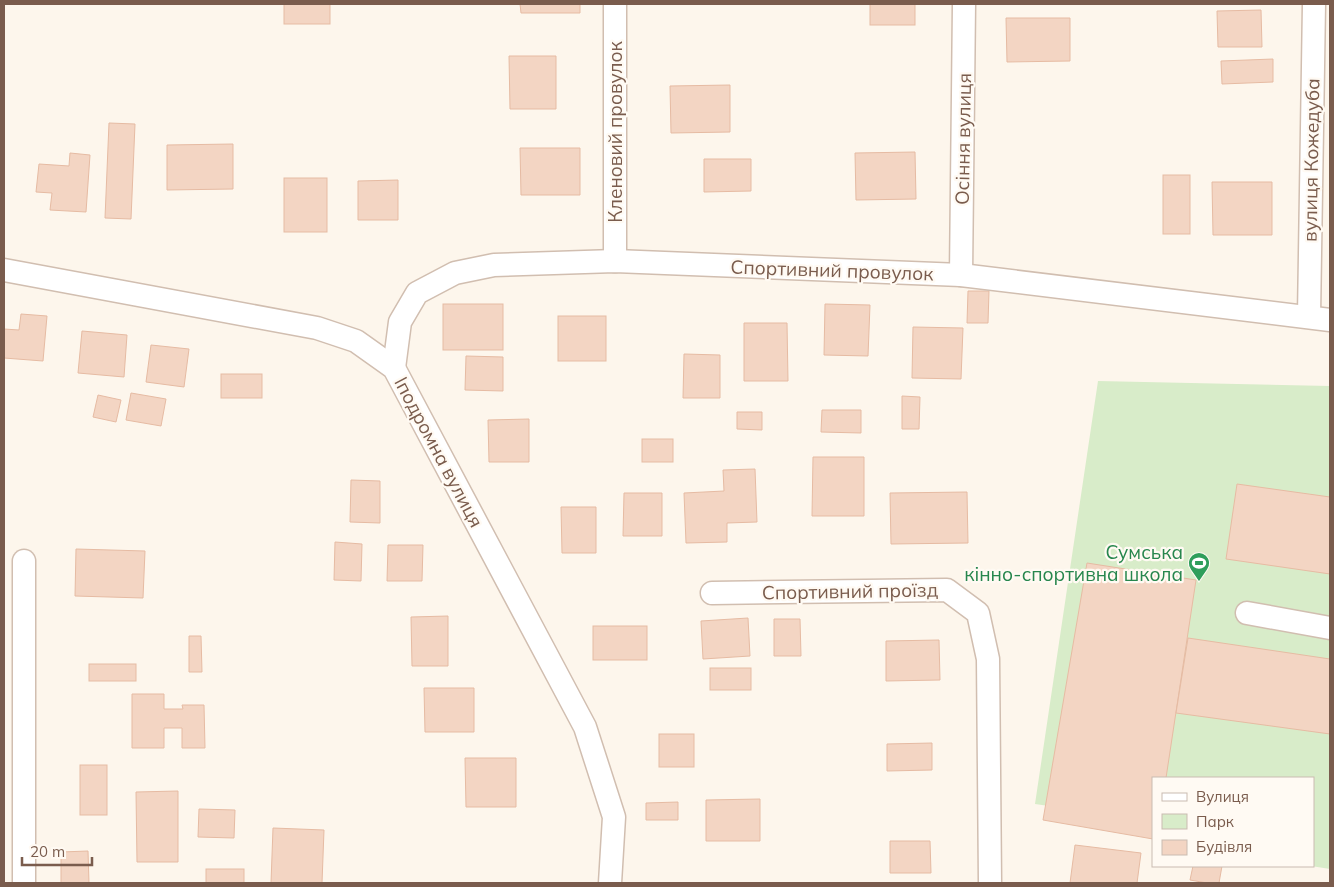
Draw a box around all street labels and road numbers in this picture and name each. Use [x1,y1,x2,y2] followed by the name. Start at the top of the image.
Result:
[603,41,627,223] street label: Кленовий провулок
[950,73,976,205] street label: Осіння вулиця
[1298,78,1324,242] street label: вулиця Кожедуба
[730,254,935,286] street label: Спортивний провулок
[389,373,489,531] street label: Іподромна вулиця
[762,577,939,605] street label: Спортивний проїзд

